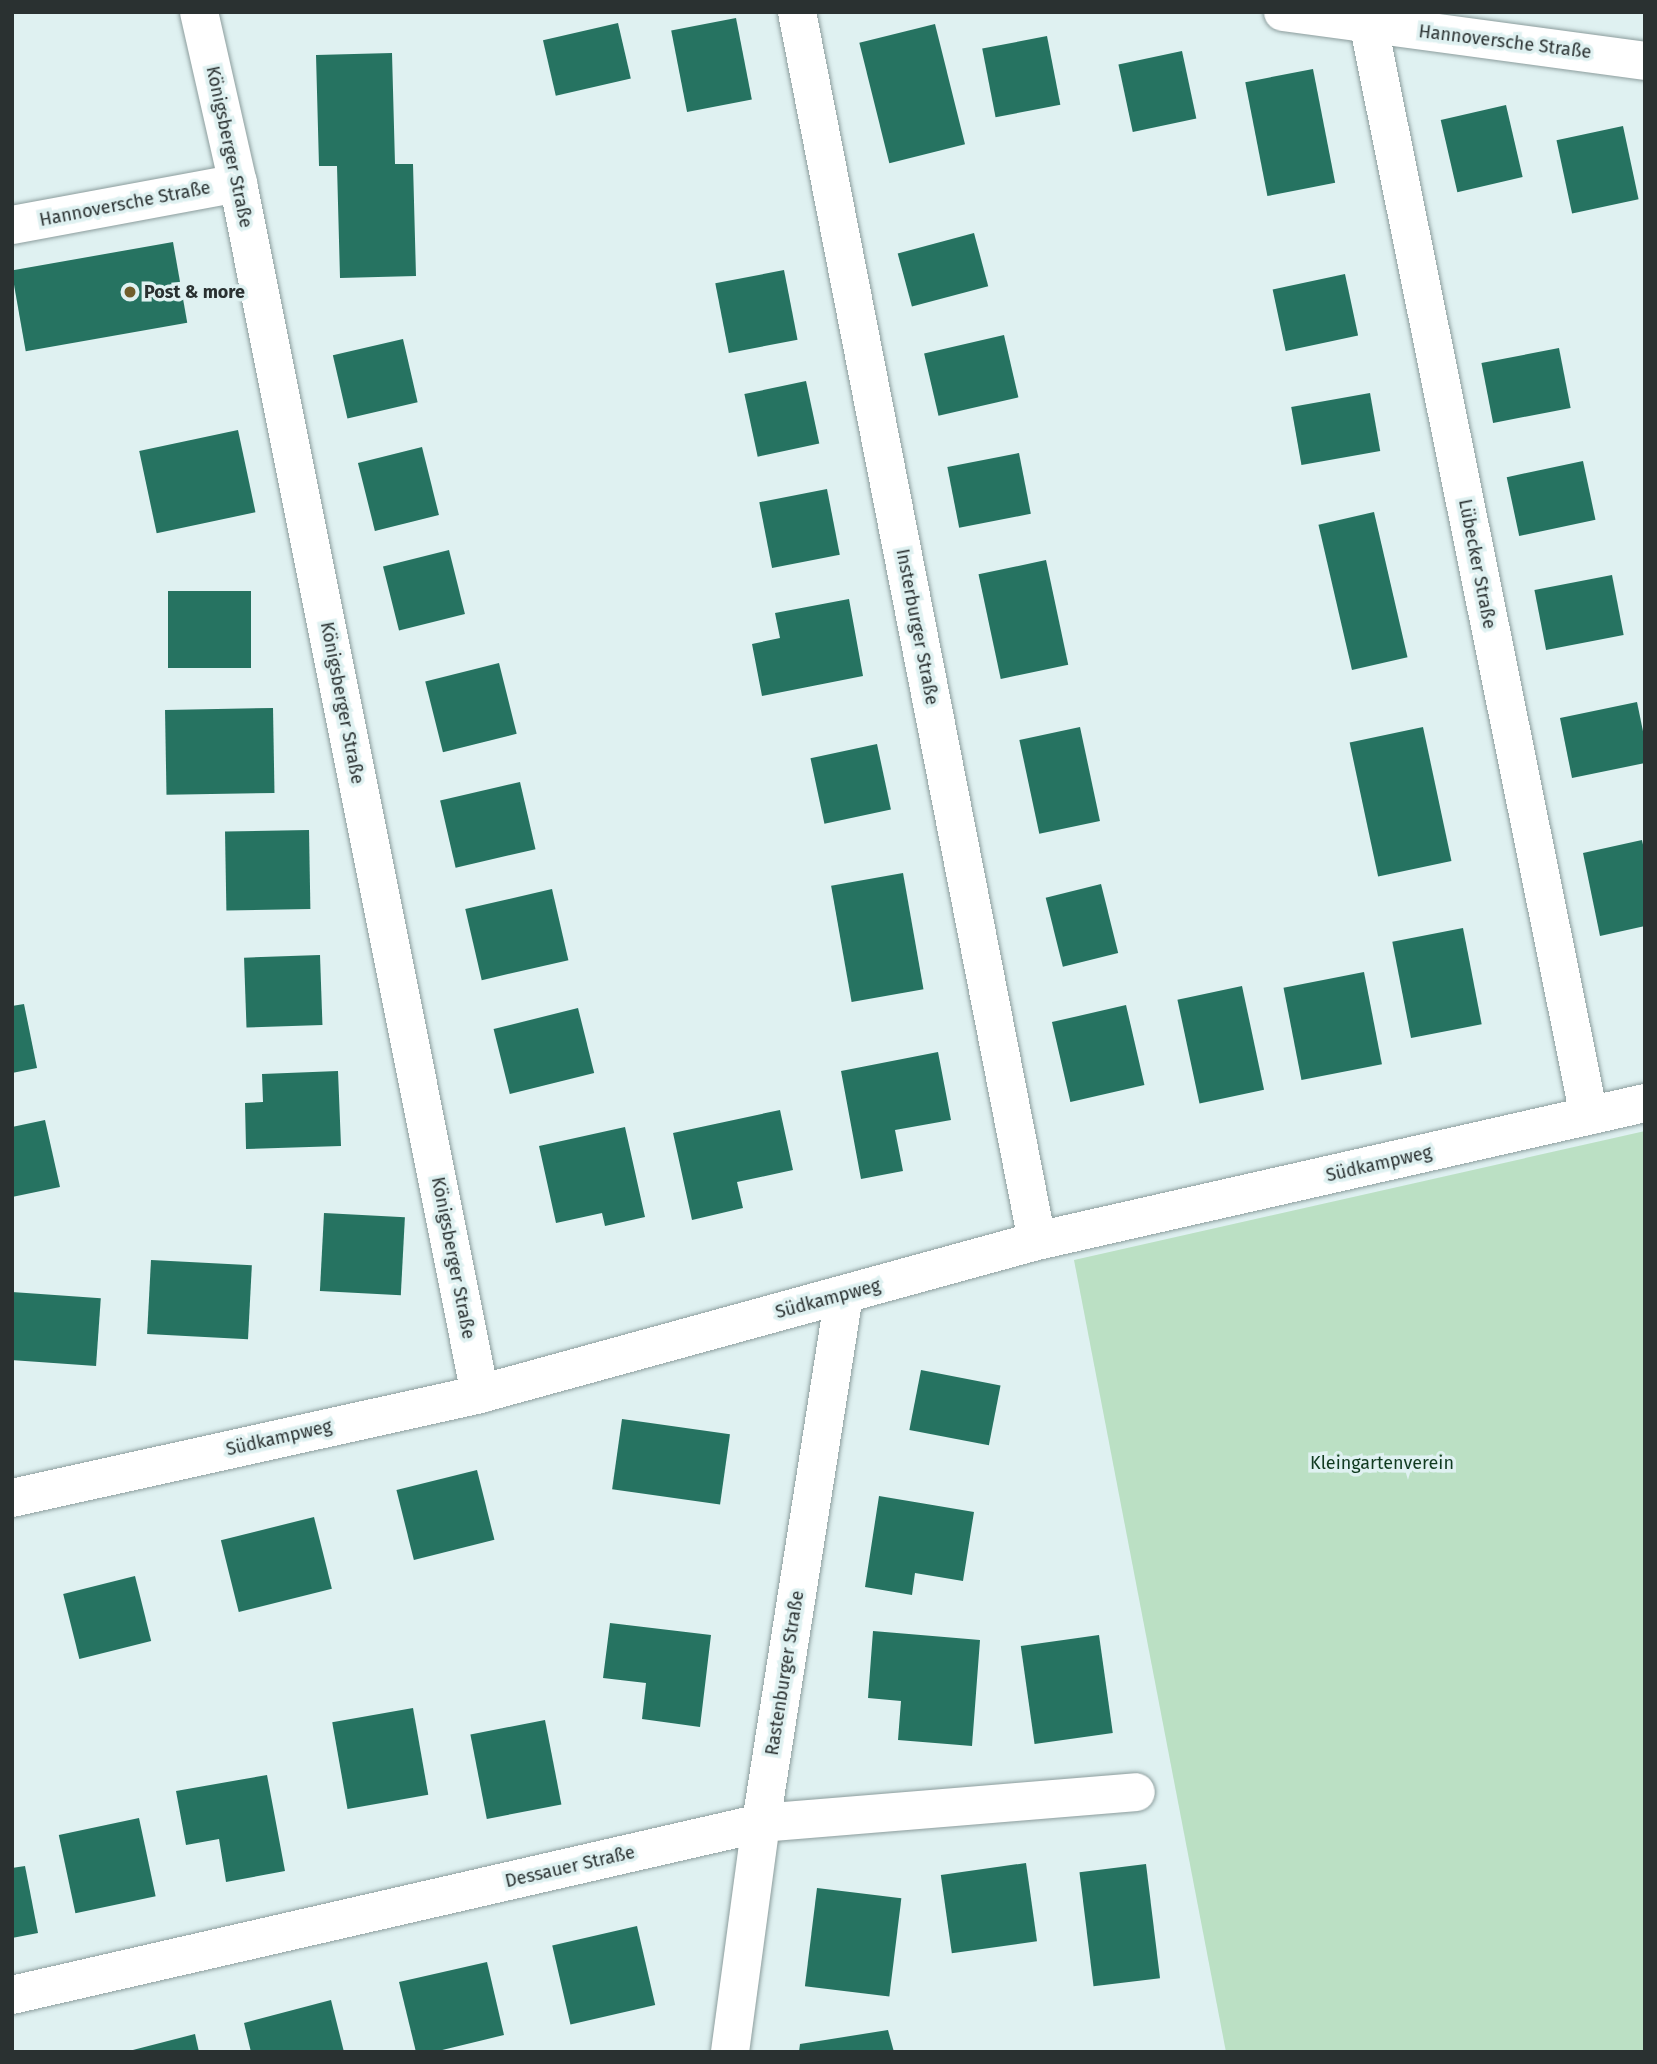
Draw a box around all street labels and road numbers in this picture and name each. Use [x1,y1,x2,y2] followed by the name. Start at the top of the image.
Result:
[1417,21,1593,63] street label: Hannoversche Straße
[201,64,257,230] street label: Königsberger Straße
[38,177,212,231] street label: Hannoversche Straße
[1454,497,1500,631] street label: Lübecker Straße
[891,547,943,707] street label: Insterburger Straße
[316,620,368,786] street label: Königsberger Straße
[1324,1141,1434,1187] street label: Südkampweg
[427,1175,479,1341] street label: Königsberger Straße
[773,1275,883,1323] street label: Südkampweg
[224,1415,334,1461] street label: Südkampweg
[761,1589,809,1757] street label: Rastenburger Straße
[503,1842,637,1892] street label: Dessauer Straße

